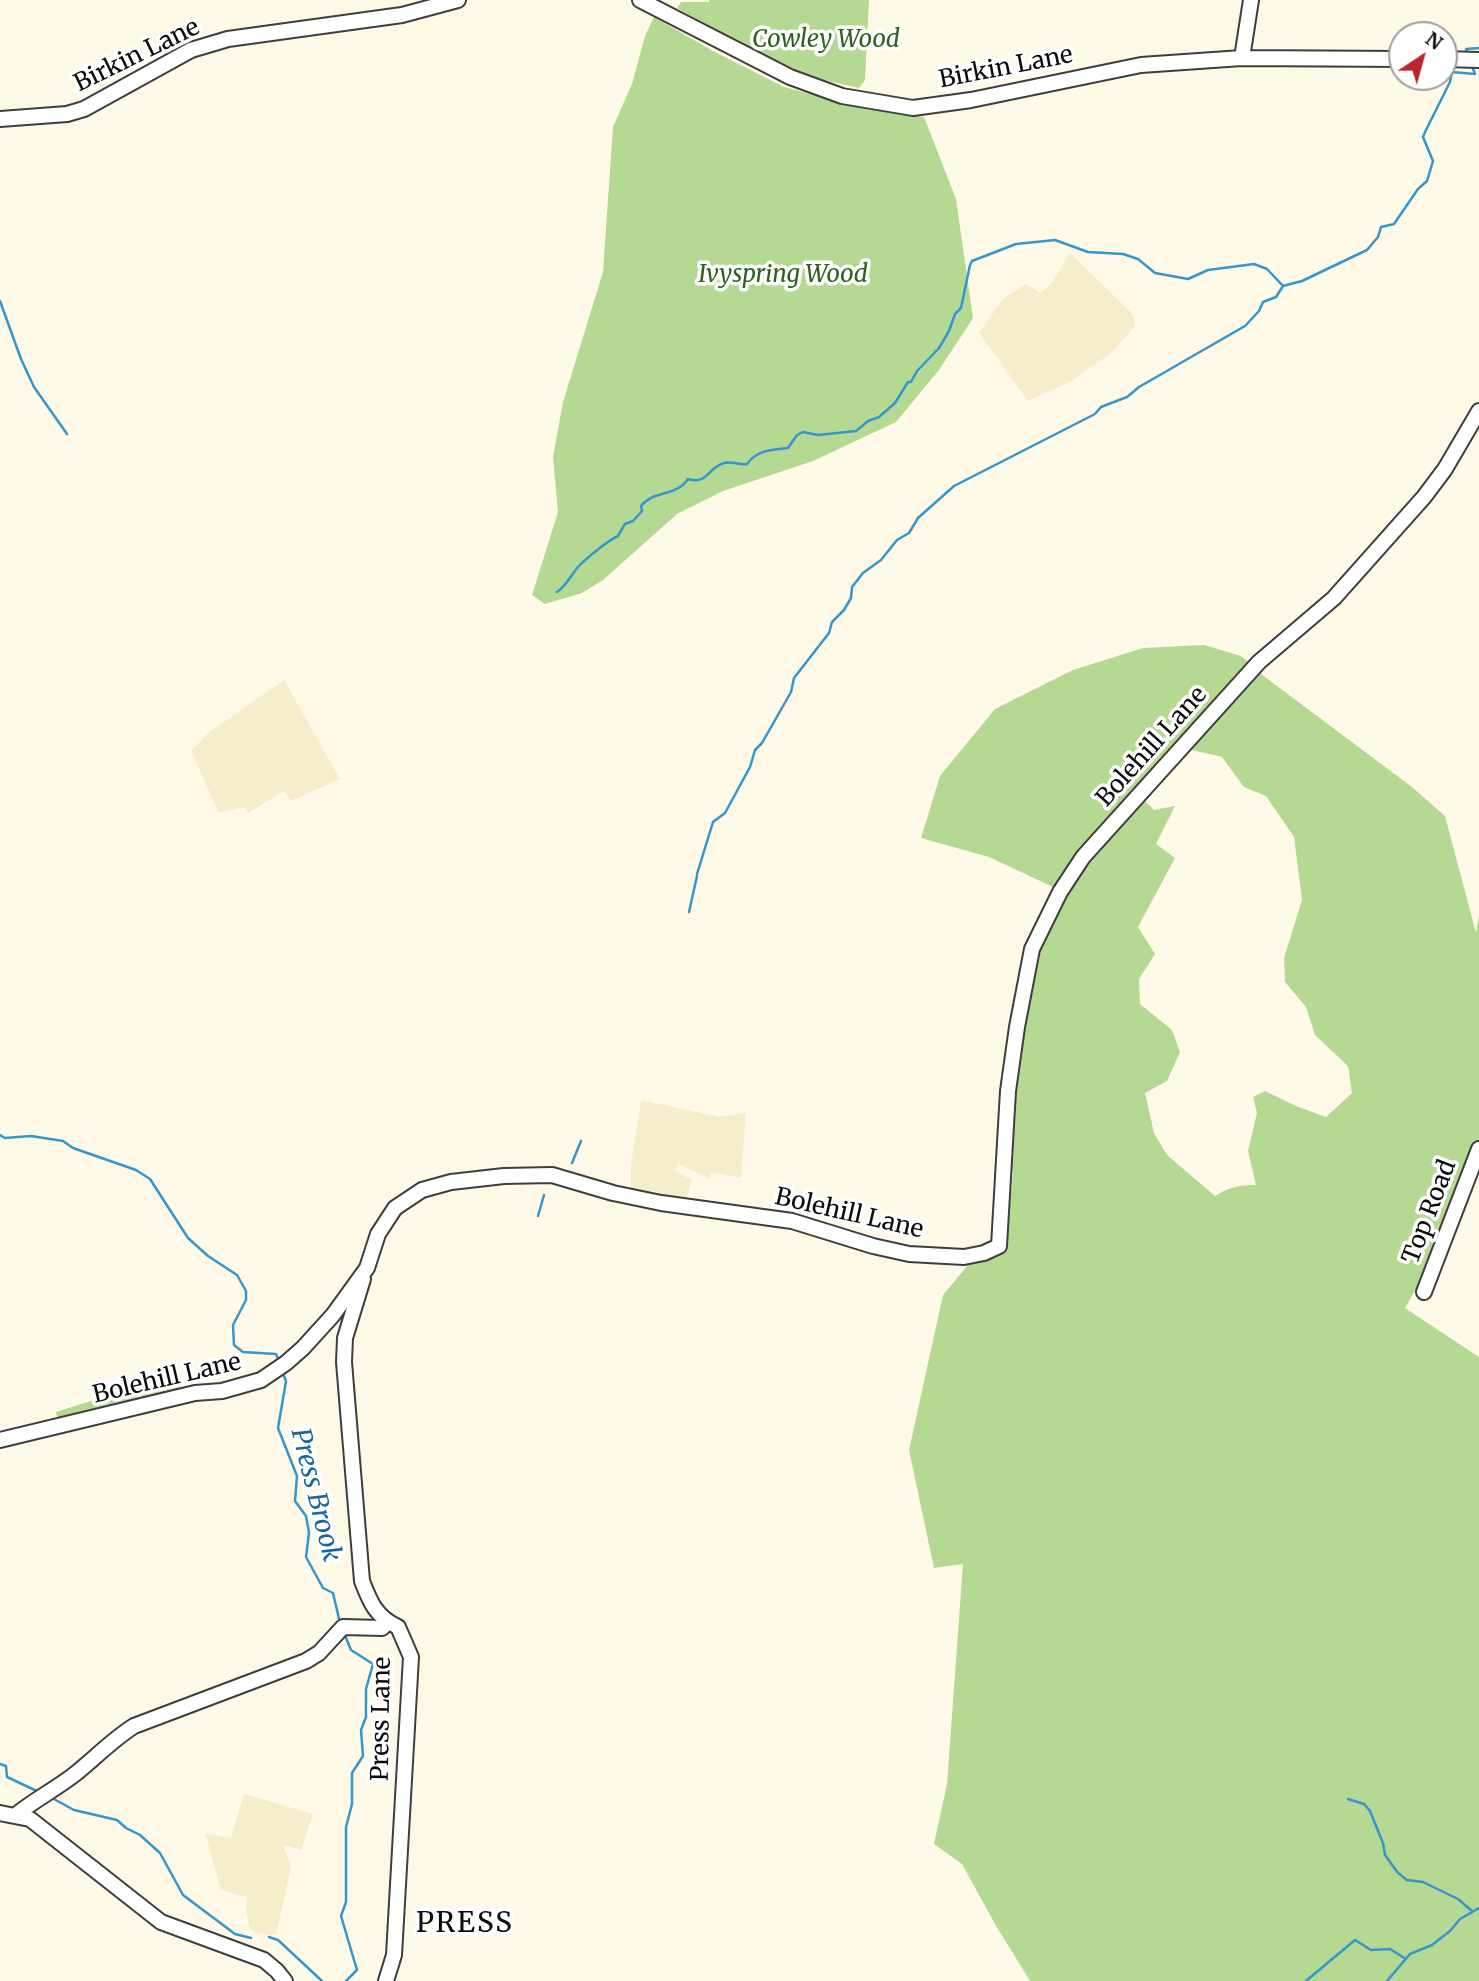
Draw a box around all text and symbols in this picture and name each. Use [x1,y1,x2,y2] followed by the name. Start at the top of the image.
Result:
[70,13,204,99] street label: Birkin Lane
[1388,21,1458,91] north arrow
[752,26,900,54] park label: Cowley Wood
[1421,27,1447,55] text: N
[937,41,1075,95] street label: Birkin Lane
[698,261,868,289] park label: Ivyspring Wood
[1091,681,1213,813] street label: Bolehill Lane
[1397,1156,1463,1268] street label: Top Road
[772,1183,926,1245] street label: Bolehill Lane
[90,1348,244,1410] street label: Bolehill Lane
[283,1425,347,1565] water label: Press Brook
[367,1657,397,1781] street label: Press Lane
[417,1907,513,1941] district label: PRESS

